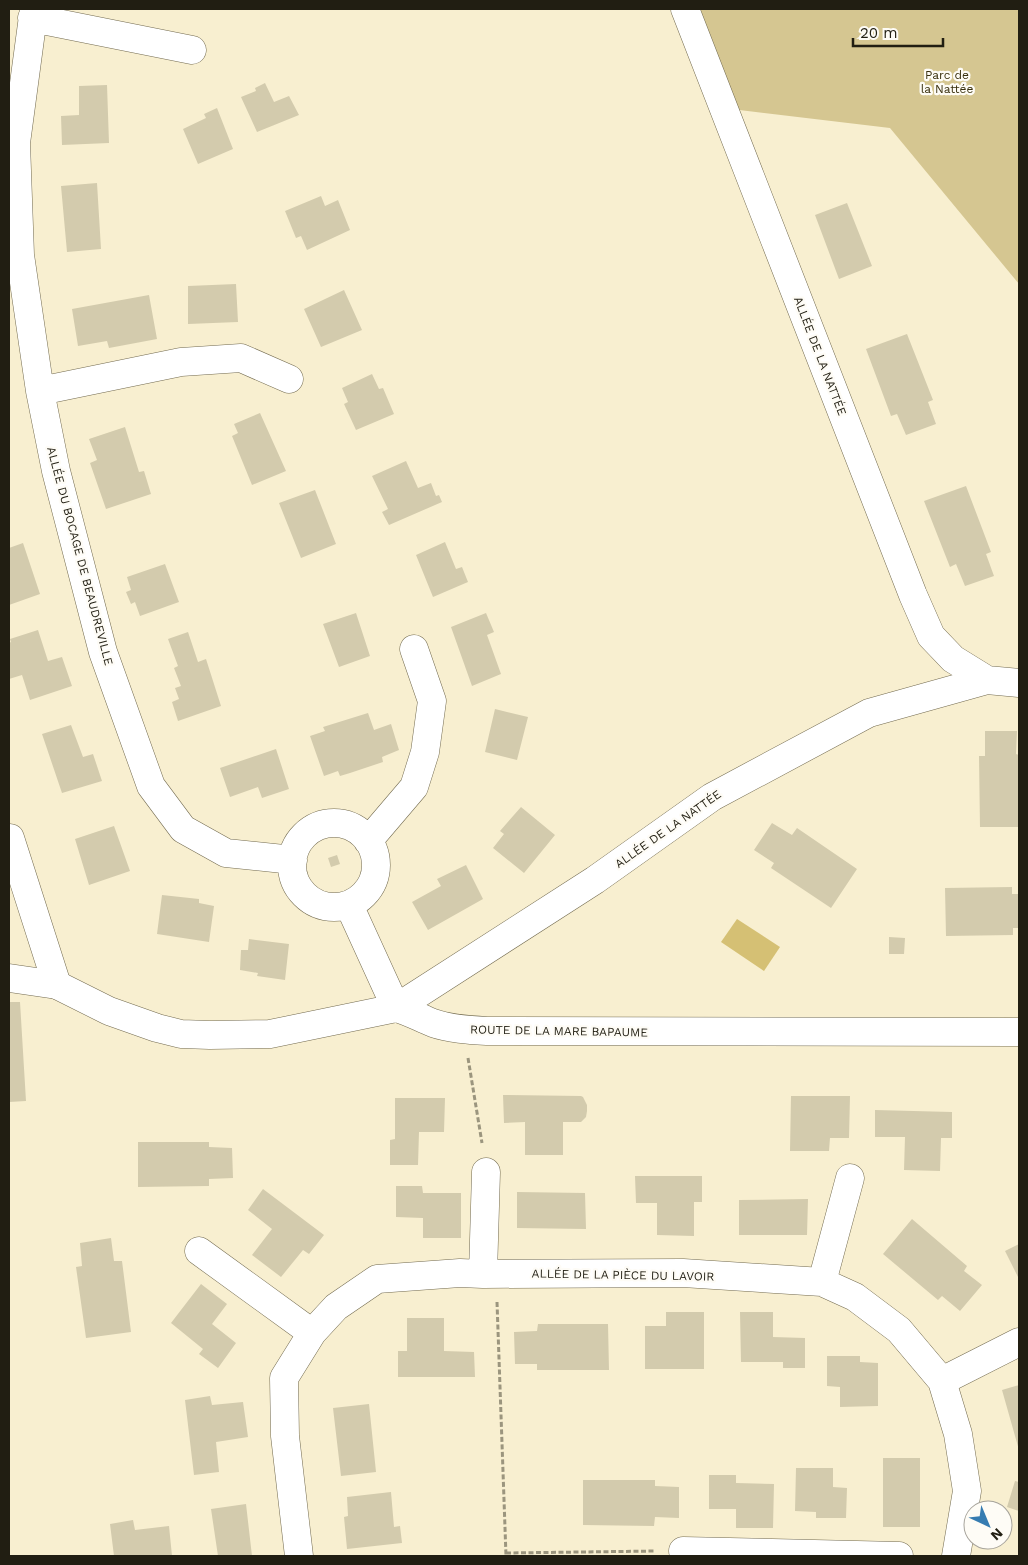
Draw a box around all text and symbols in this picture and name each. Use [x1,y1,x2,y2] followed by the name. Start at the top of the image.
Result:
[853,15,943,47] scale bar
[860,24,898,42] text: 20 m
[921,68,973,96] park label: Parc de la Nattée
[791,295,849,418] street label: ALLÉE DE LA NATTÉE
[44,445,116,667] street label: ALLÉE DU BOCAGE DE BEAUDREVILLE
[612,787,724,871] street label: ALLÉE DE LA NATTÉE
[470,1022,648,1040] street label: ROUTE DE LA MARE BAPAUME
[531,1266,715,1284] street label: ALLÉE DE LA PIÈCE DU LAVOIR
[963,1500,1013,1550] north arrow
[988,1525,1006,1544] text: N

